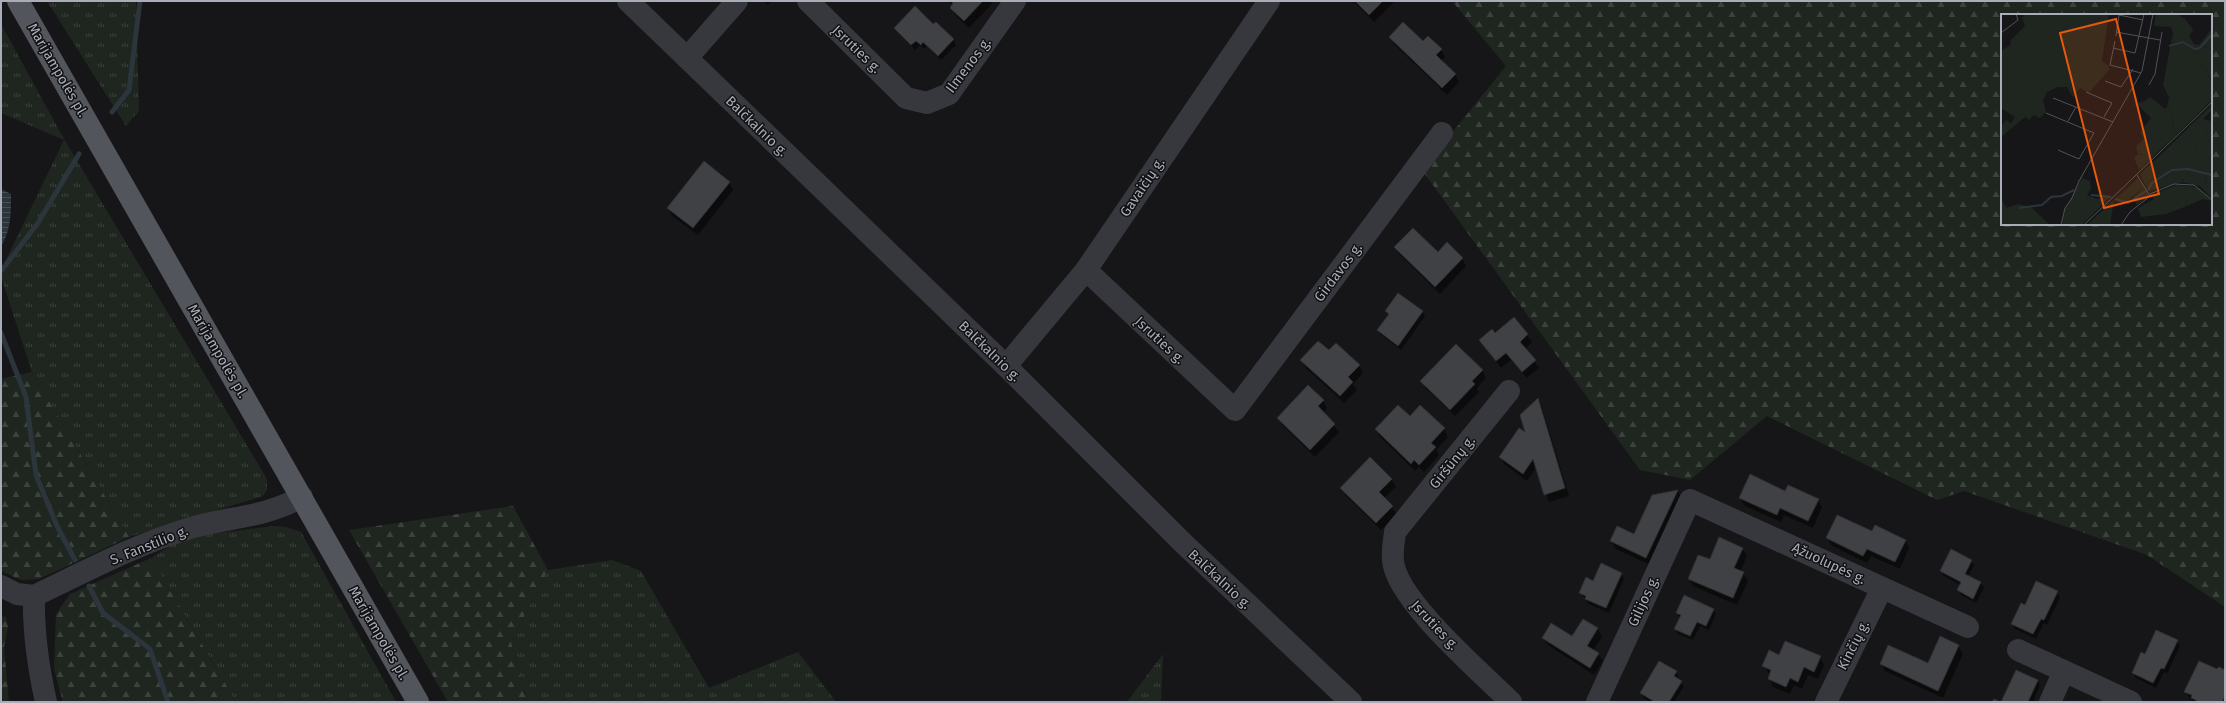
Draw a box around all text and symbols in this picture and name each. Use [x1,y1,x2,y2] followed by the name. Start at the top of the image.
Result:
[2001,14,2212,225] inset map
[24,20,91,120] street label: Marijampolės pl.
[828,21,885,77] street label: Įsruties g.
[942,34,995,96] street label: Ilmenos g.
[722,92,791,160] street label: Balčkalnio g.
[1116,155,1168,220] street label: Gavaičių g.
[1311,239,1366,305] street label: Girdavos g.
[184,301,251,401] street label: Marijampolės pl.
[1131,312,1188,368] street label: Įsruties g.
[955,317,1024,385] street label: Balčkalnio g.
[1426,432,1479,492] street label: Giršūnų g.
[108,522,191,569] street label: S. Fanstilio g.
[1789,539,1868,588] street label: Ąžuolupės g.
[1185,546,1255,613] street label: Balčkalnio g.
[1624,573,1663,629] street label: Gilijos g.
[345,583,412,683] street label: Marijampolės pl.
[1407,596,1462,654] street label: Įsruties g.
[1834,618,1873,673] street label: Kinčių g.

